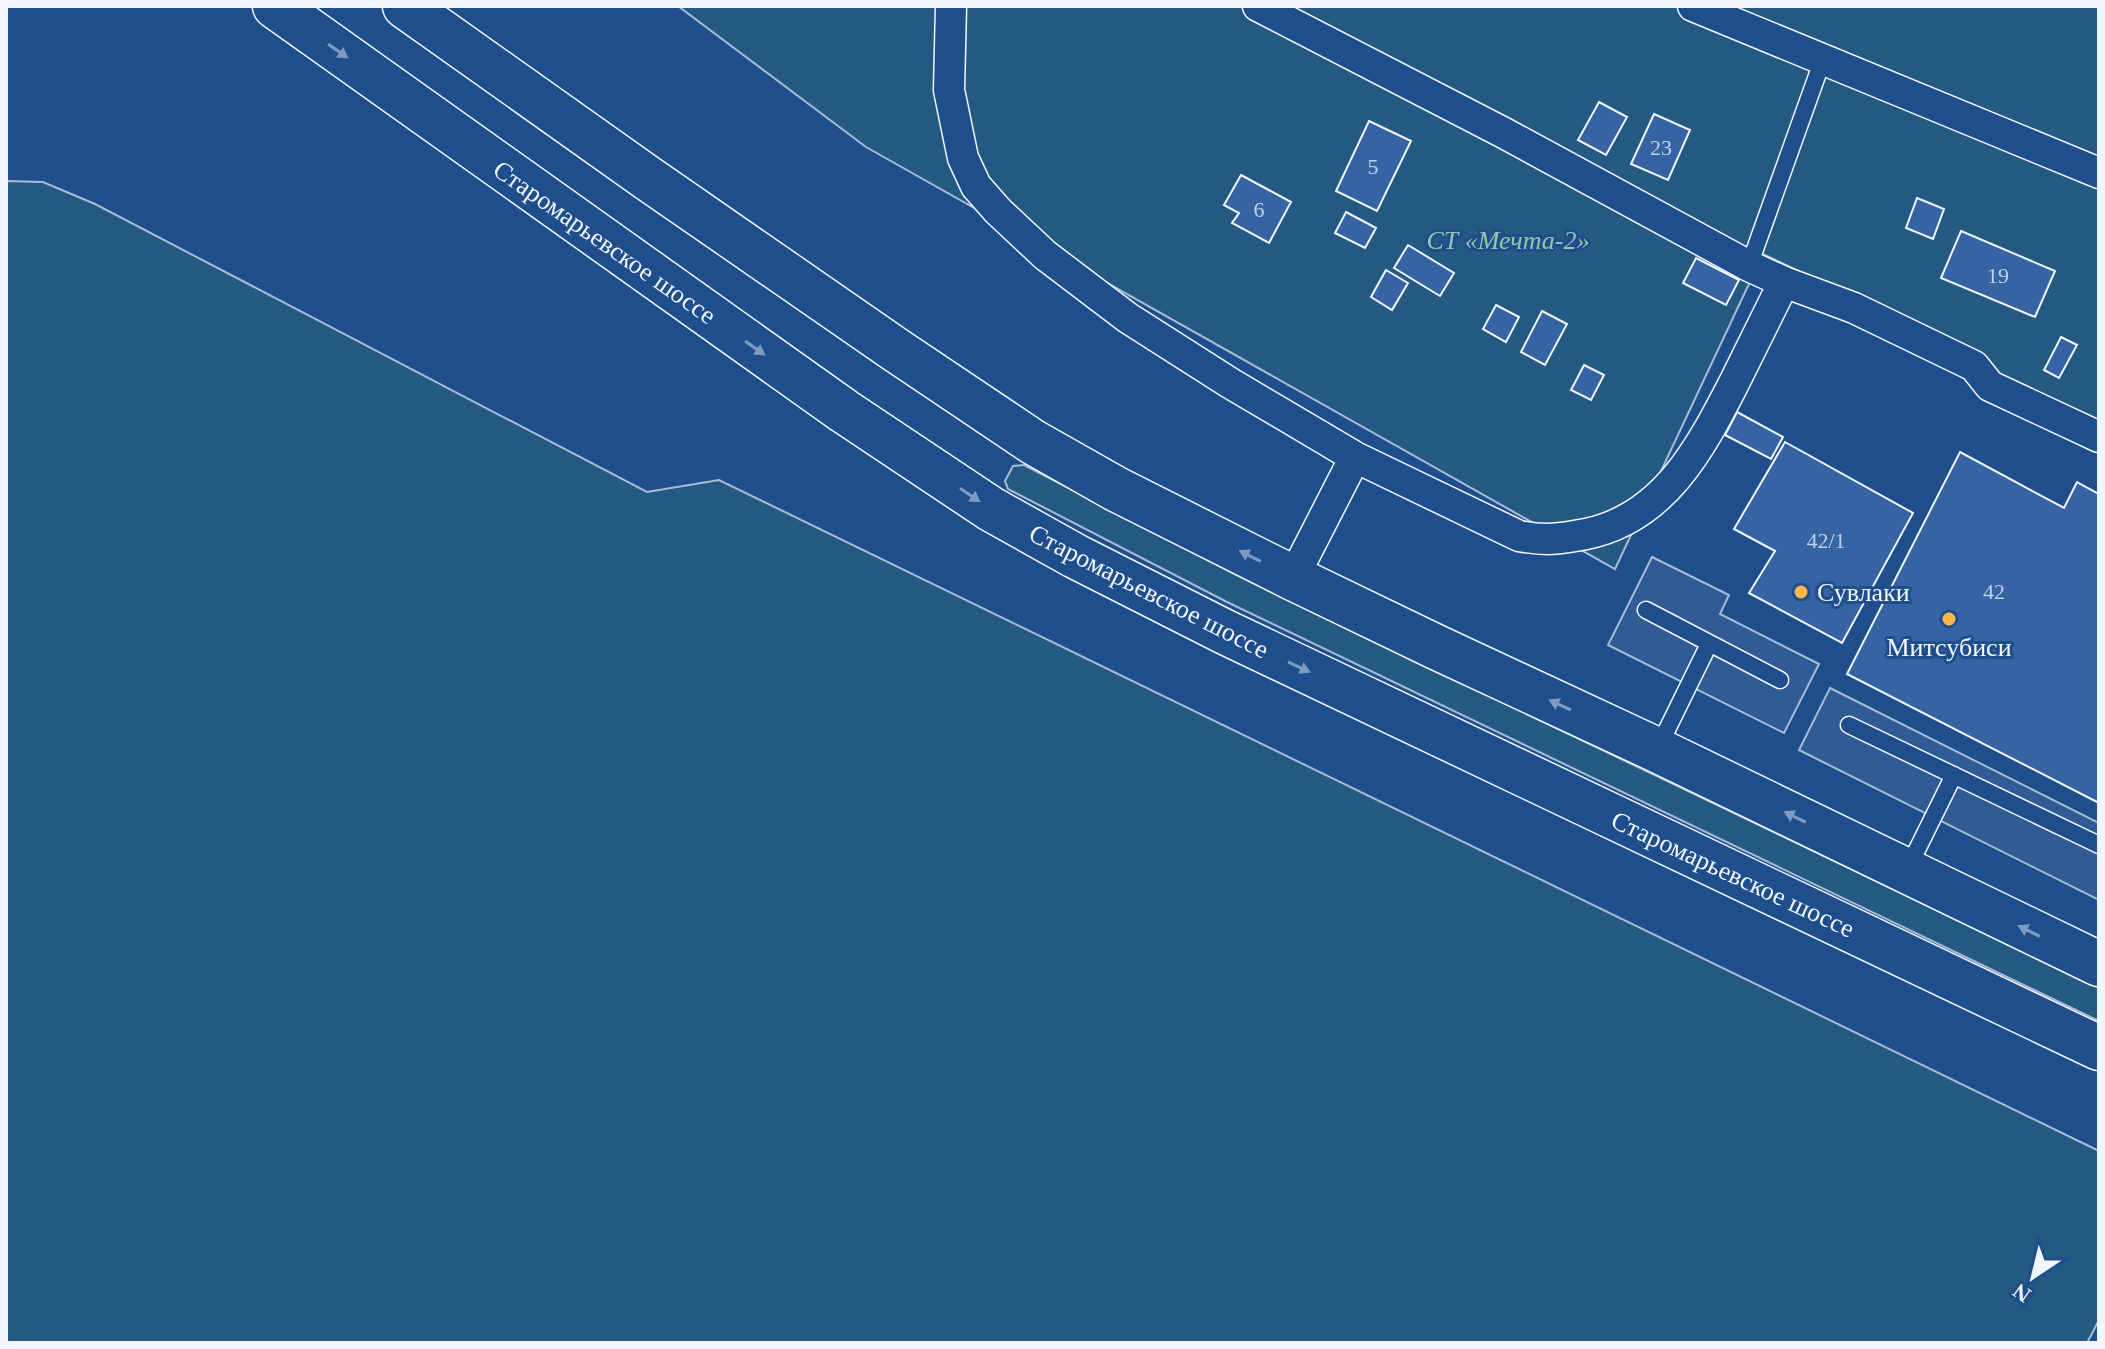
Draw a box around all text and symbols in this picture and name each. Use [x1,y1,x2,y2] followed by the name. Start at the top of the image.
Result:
[328,43,349,58] one-way arrow
[1650,135,1672,160] house number: 23
[1368,154,1379,179] house number: 5
[488,155,722,330] street label: Старомарьевское шоссе
[1254,197,1265,222] house number: 6
[1427,226,1589,255] park label: СТ «Мечта-2»
[1987,263,2009,288] house number: 19
[745,340,766,355] one-way arrow
[959,487,981,501] one-way arrow
[1024,518,1273,664] street label: Старомарьевское шоссе
[1806,528,1846,553] house number: 42/1
[1238,550,1261,563] one-way arrow
[1817,578,1910,607] place label: Сувлаки
[1983,579,2005,604] house number: 42
[1792,583,1810,601] marker: Сувлаки
[1940,610,1958,628] marker: Митсубиси
[1886,633,2012,662] place label: Митсубиси
[1288,660,1311,674] one-way arrow
[1549,698,1572,712] one-way arrow
[1607,805,1859,944] street label: Старомарьевское шоссе
[1783,810,1806,824] one-way arrow
[2017,924,2040,937] one-way arrow
[1993,1237,2073,1317] north arrow
[2008,1278,2035,1308] text: N

